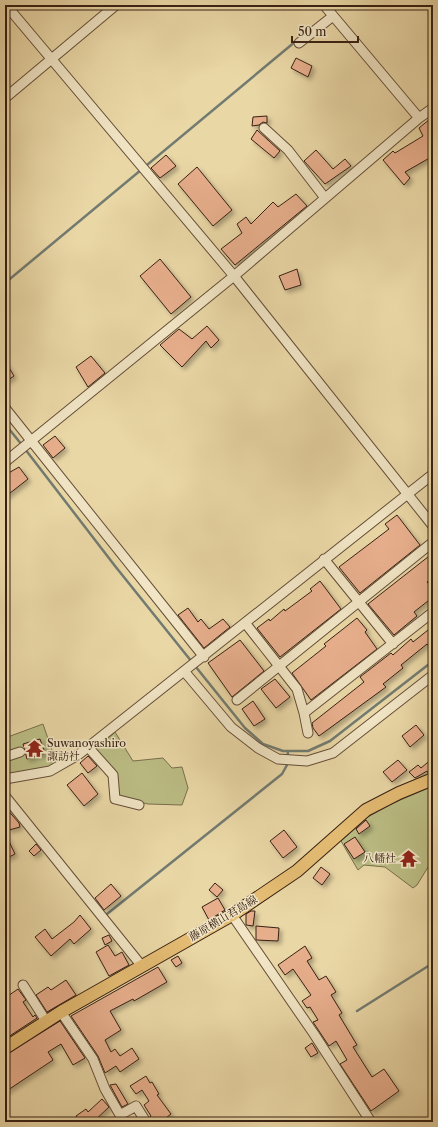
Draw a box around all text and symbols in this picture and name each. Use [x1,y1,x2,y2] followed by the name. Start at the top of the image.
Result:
[292,18,358,44] scale bar
[298,24,327,39] text: 50 m
[47,736,126,763] place label: Suwanoyashiro 諏訪社
[24,739,44,759] temple icon: Suwanoyashiro 諏訪社
[399,848,419,868] temple icon: 八幡社
[363,851,396,865] place label: 八幡社
[186,892,260,944] street label: 藤原横山君島線

